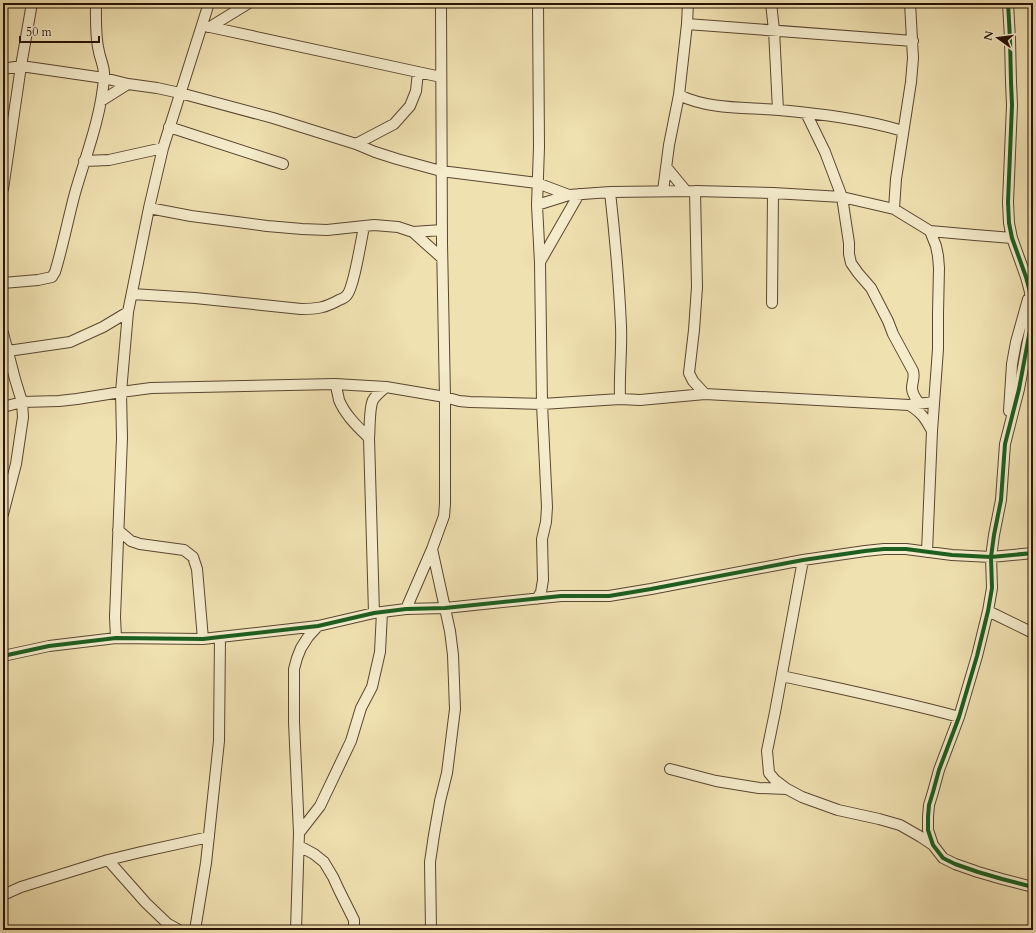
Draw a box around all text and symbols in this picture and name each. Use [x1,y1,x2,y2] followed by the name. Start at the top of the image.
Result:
[20,18,99,44] scale bar
[978,18,1018,58] north arrow
[26,24,53,40] text: 50 m
[980,29,997,42] text: N

